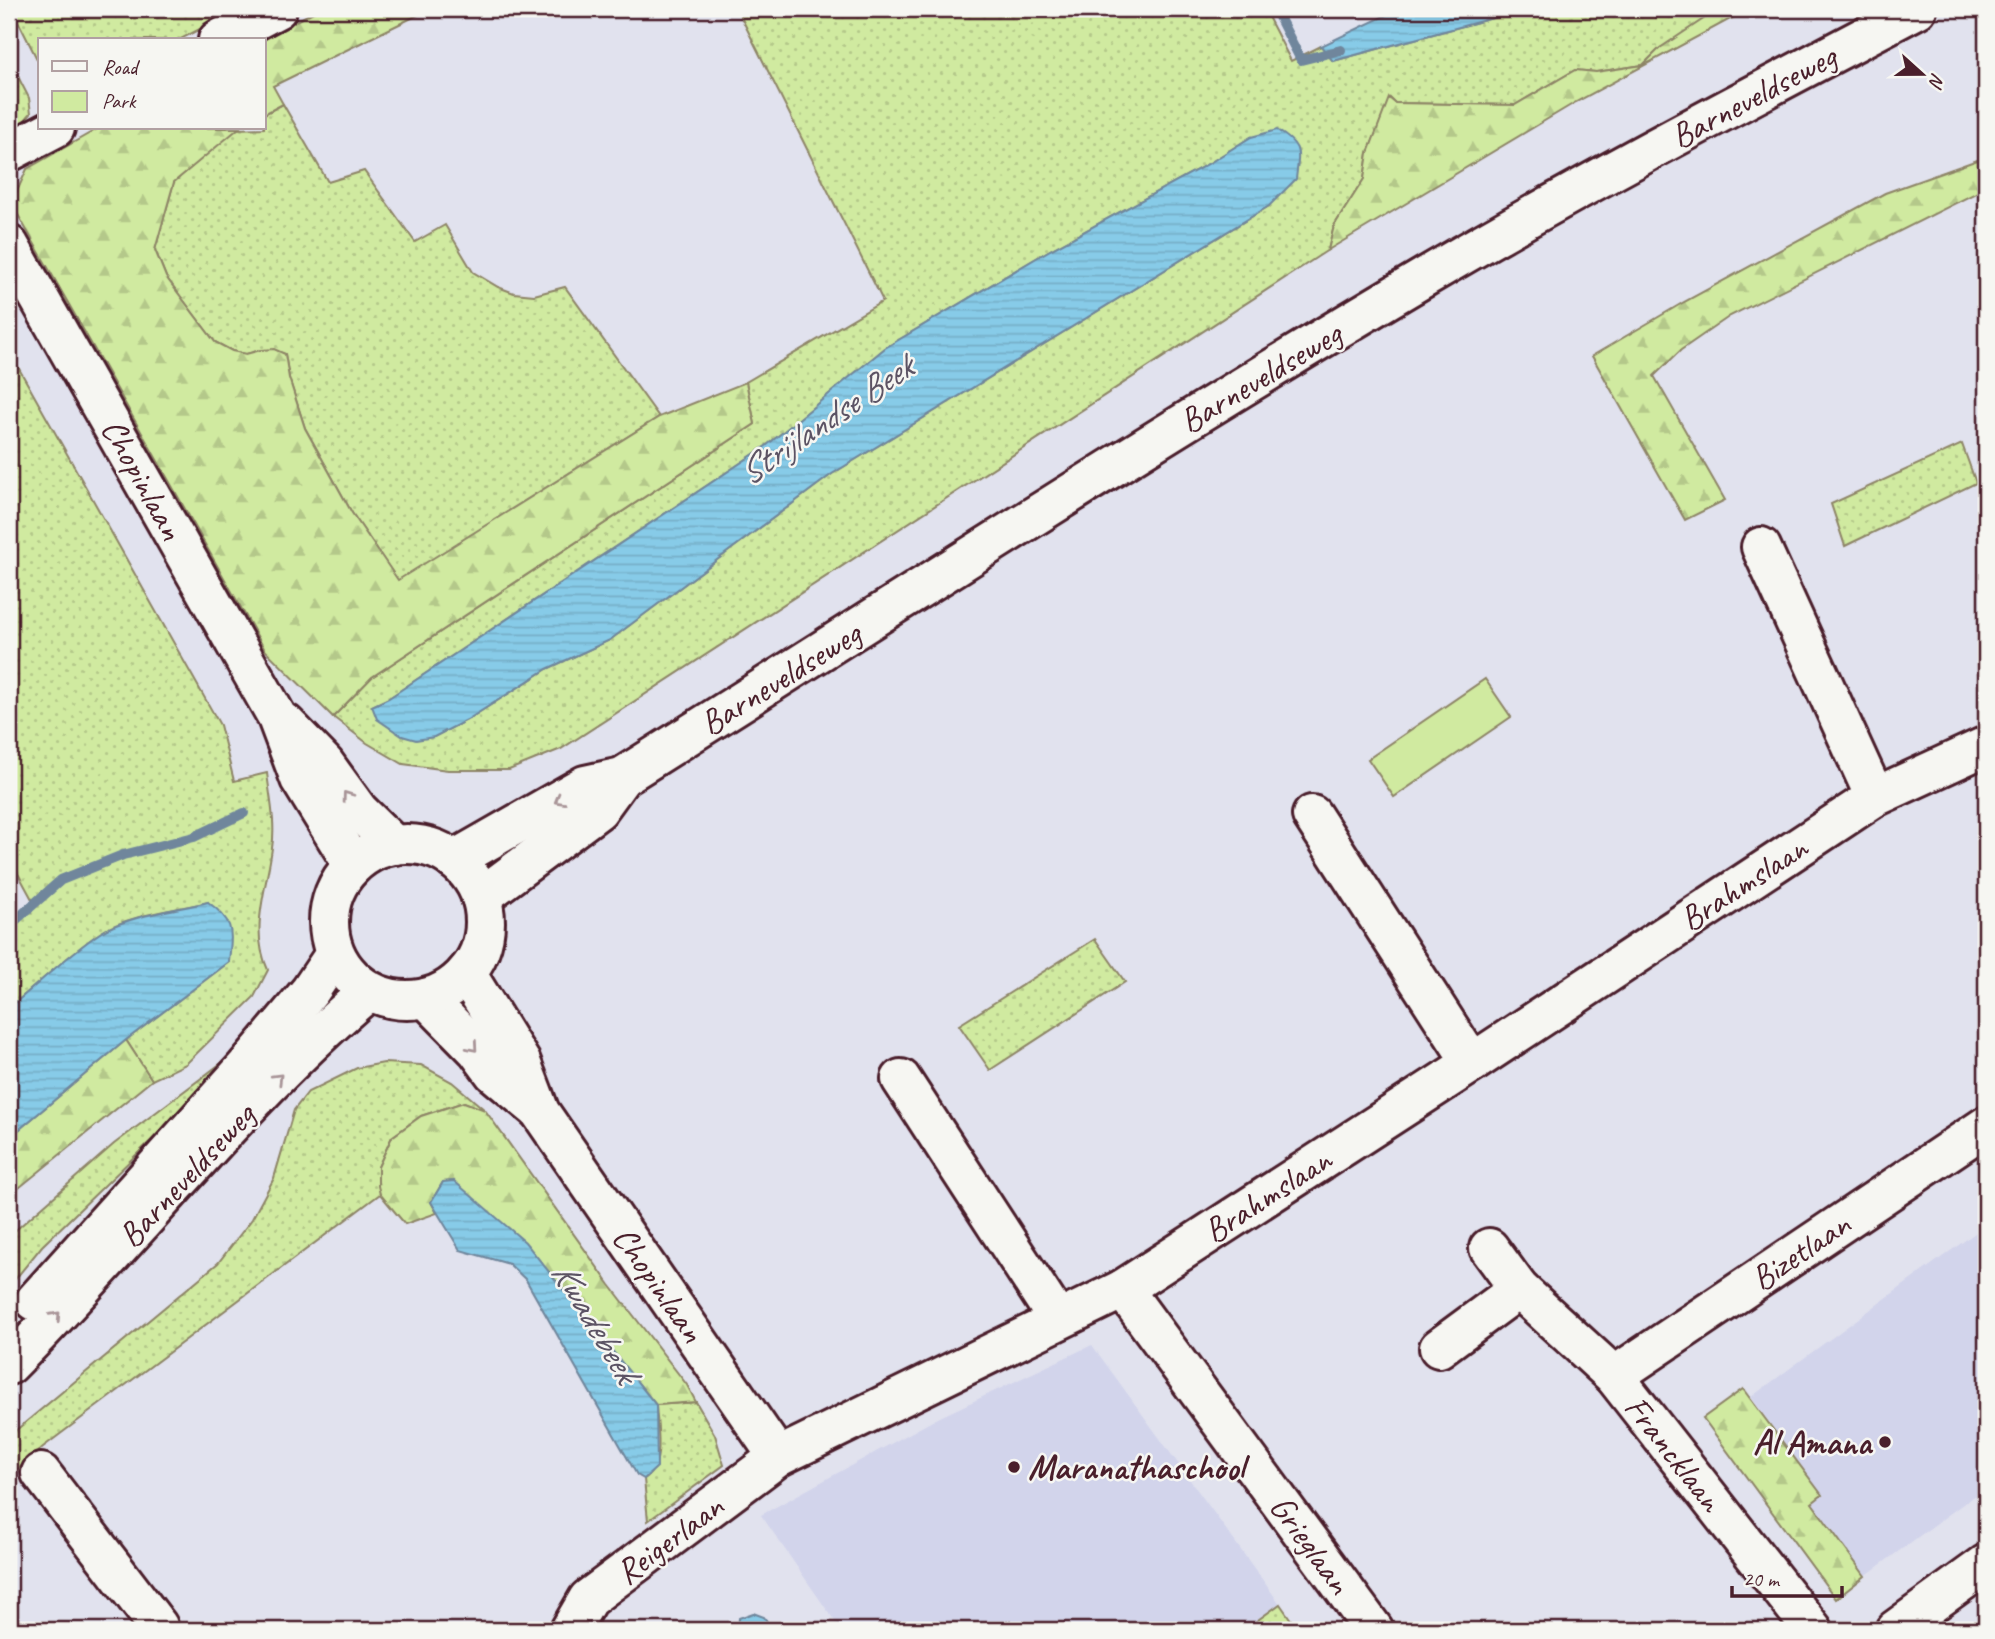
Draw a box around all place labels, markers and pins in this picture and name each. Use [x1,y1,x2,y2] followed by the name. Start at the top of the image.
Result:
[1753,1420,1874,1465] place label: Al Amana
[1877,1434,1893,1450] marker: Al Amana
[1028,1445,1251,1490] place label: Maranathaschool
[1006,1459,1022,1475] marker: Maranathaschool

